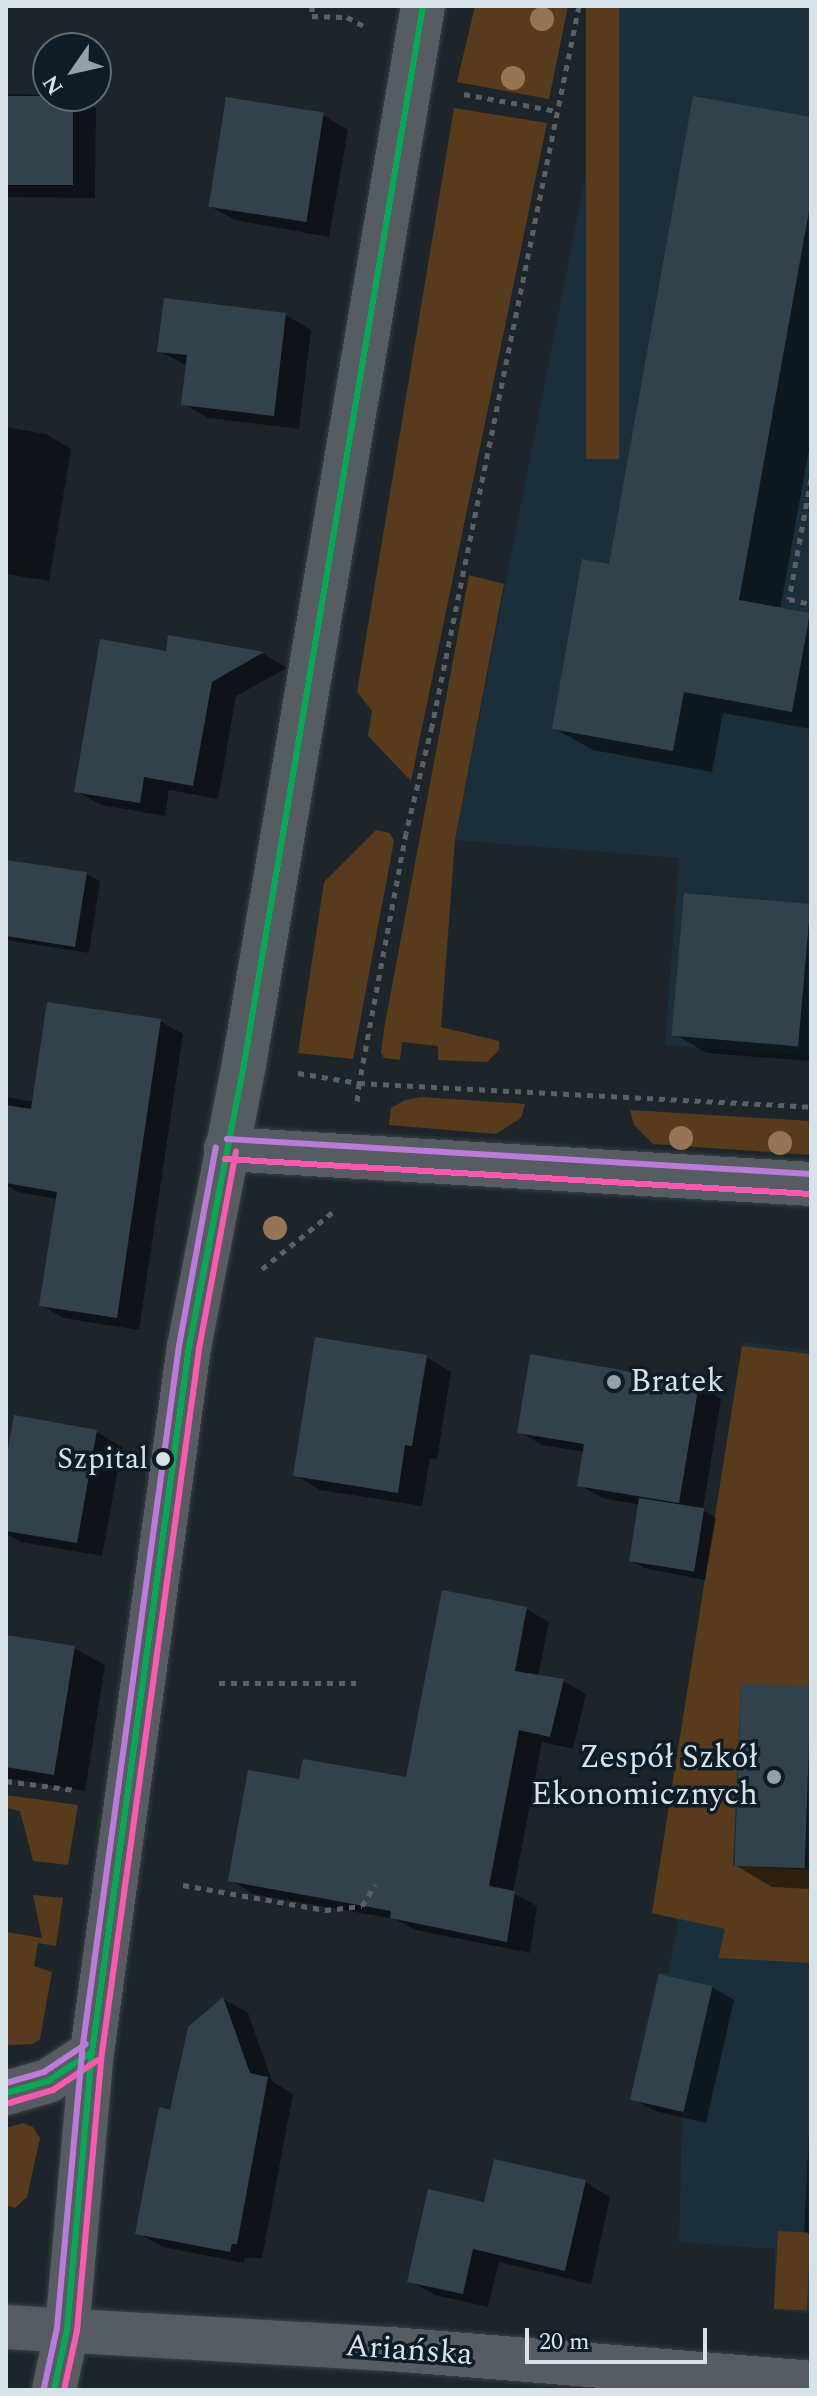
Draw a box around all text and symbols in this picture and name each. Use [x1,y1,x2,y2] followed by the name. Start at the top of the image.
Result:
[32,32,112,112] north arrow
[35,68,72,101] text: N
[630,1363,724,1401] place label: Bratek
[605,1373,623,1391] marker: Bratek
[57,1441,148,1477] place label: Szpital
[155,1451,171,1467] marker: Szpital
[531,1740,758,1815] place label: Zespół Szkół Ekonomicznych
[765,1768,783,1786] marker: Zespół Szkół Ekonomicznych
[529,2312,711,2362] scale bar
[539,2324,590,2360] text: 20 m
[344,2327,474,2375] street label: Ariańska

